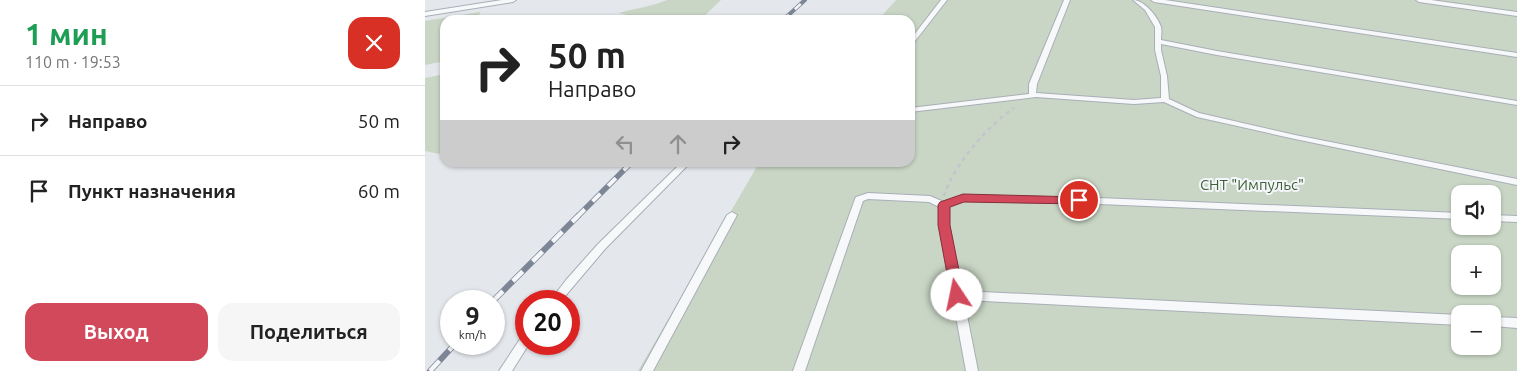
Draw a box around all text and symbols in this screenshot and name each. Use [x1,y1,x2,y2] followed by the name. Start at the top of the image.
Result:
[25,17,108,51] text: 1 мин
[348,17,400,69] button: close
[465,35,530,100] icon: right
[548,35,626,75] text: 50 m
[25,53,121,71] text: 110 m · 19:53
[548,76,636,101] text: Направо
[25,107,53,135] icon: right
[68,110,148,132] text: Направо
[358,110,400,132] text: 50 m
[611,130,639,158] icon: left
[664,130,692,158] icon: ahead
[717,130,745,158] icon: right
[1200,176,1304,193] park label: СНТ "Импульс"
[25,177,53,205] icon: arrive
[1058,179,1100,221] pin
[68,180,236,202] text: Пункт назначения
[358,180,400,202] text: 60 m
[1451,185,1501,355] map controls
[1451,185,1501,235] button: sound
[1065,186,1093,214] icon: arrive
[1451,245,1501,295] button: +
[930,268,982,320] position arrow
[515,290,580,355] speed limit sign: 20
[465,302,480,330] text: 9
[25,303,208,361] button: Выход
[218,303,400,361] button: Поделиться
[1451,305,1501,355] button: −
[459,328,486,341] text: km/h

